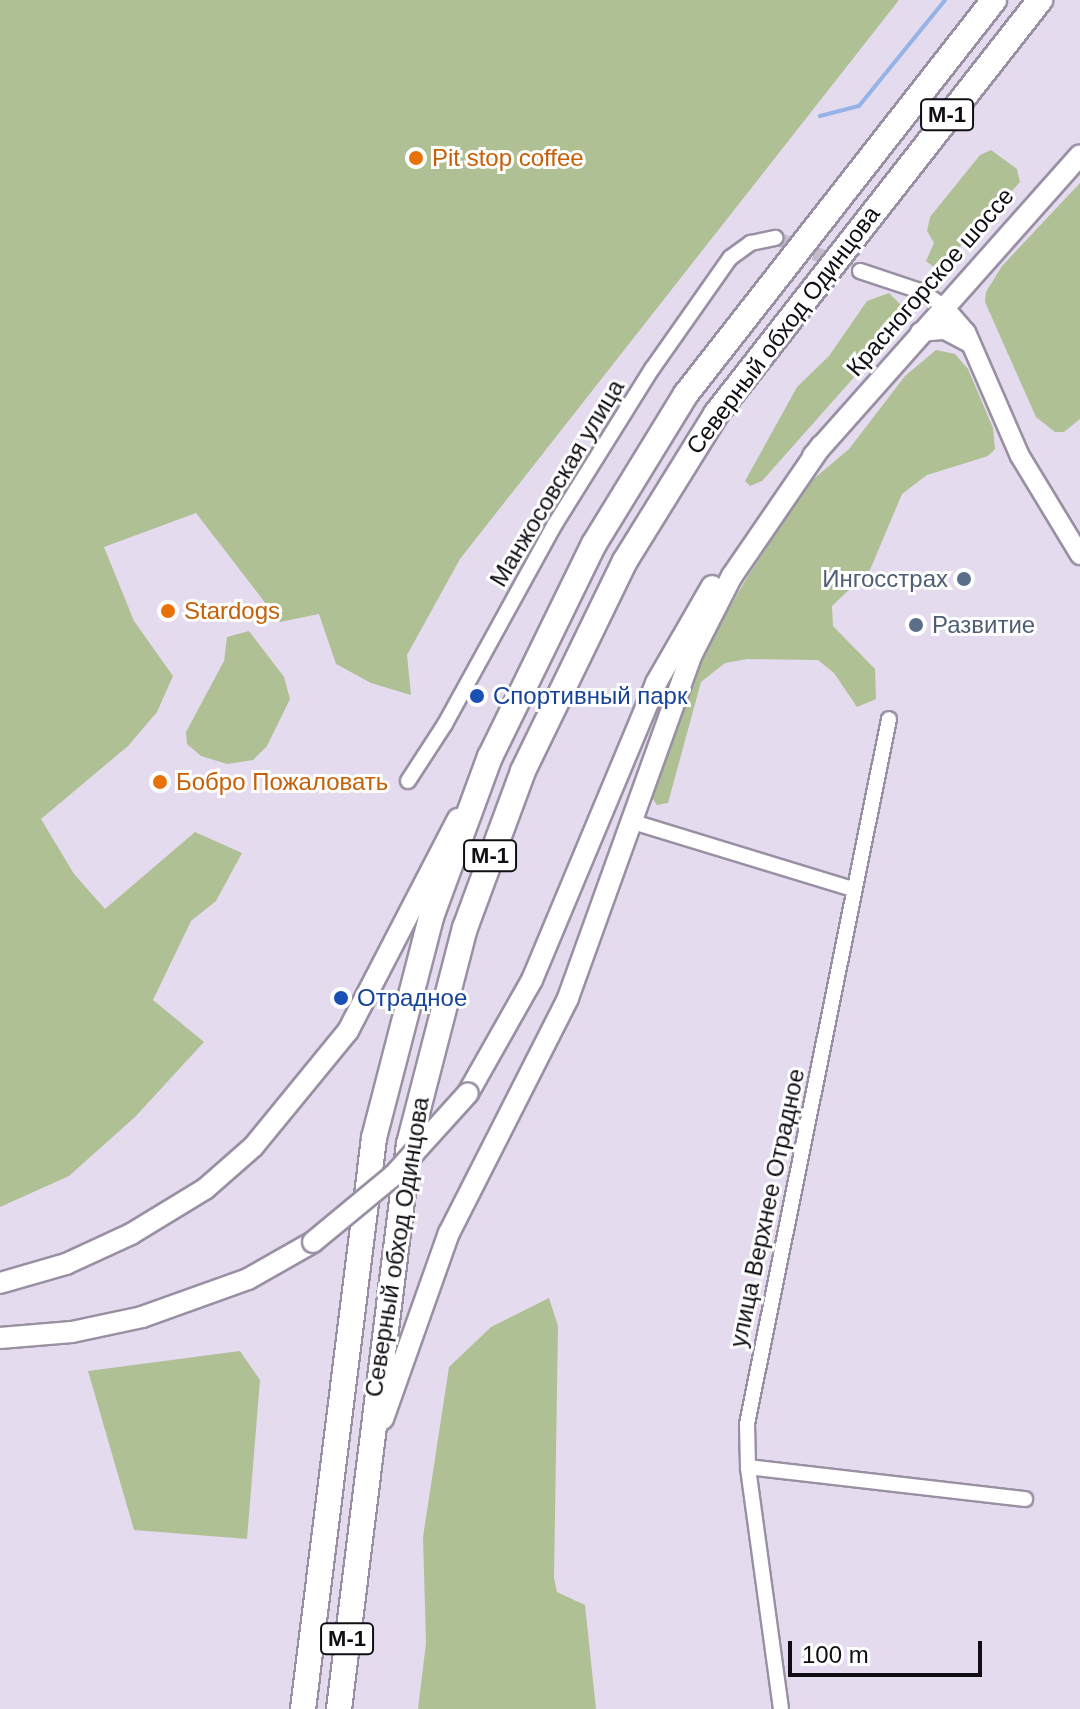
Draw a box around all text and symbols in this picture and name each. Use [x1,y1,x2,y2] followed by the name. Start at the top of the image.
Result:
[919,97,975,133] road number: М-1
[432,144,584,172] place label: Pit stop coffee
[407,149,425,167] marker: Pit stop coffee
[840,182,1020,382] street label: Красногорское шоссе
[680,200,886,460] street label: Северный обход Одинцова
[484,374,630,592] street label: Манжосовская улица
[822,565,948,593] place label: Ингосстрах
[955,570,973,588] marker: Ингосстрах
[184,597,280,625] place label: Stardogs
[159,602,177,620] marker: Stardogs
[932,611,1035,639] place label: Развитие
[907,616,925,634] marker: Развитие
[493,682,687,710] place label: Спортивный парк
[468,687,486,705] marker: Спортивный парк
[176,768,388,796] place label: Бобро Пожаловать
[151,773,169,791] marker: Бобро Пожаловать
[462,838,518,874] road number: М-1
[357,984,467,1012] place label: Отрадное
[332,989,350,1007] marker: Отрадное
[723,1066,811,1350] street label: улица Верхнее Отрадное
[359,1095,435,1399] street label: Северный обход Одинцова
[319,1621,375,1657] road number: М-1
[792,1625,986,1675] scale bar
[802,1641,869,1668] text: 100 m

